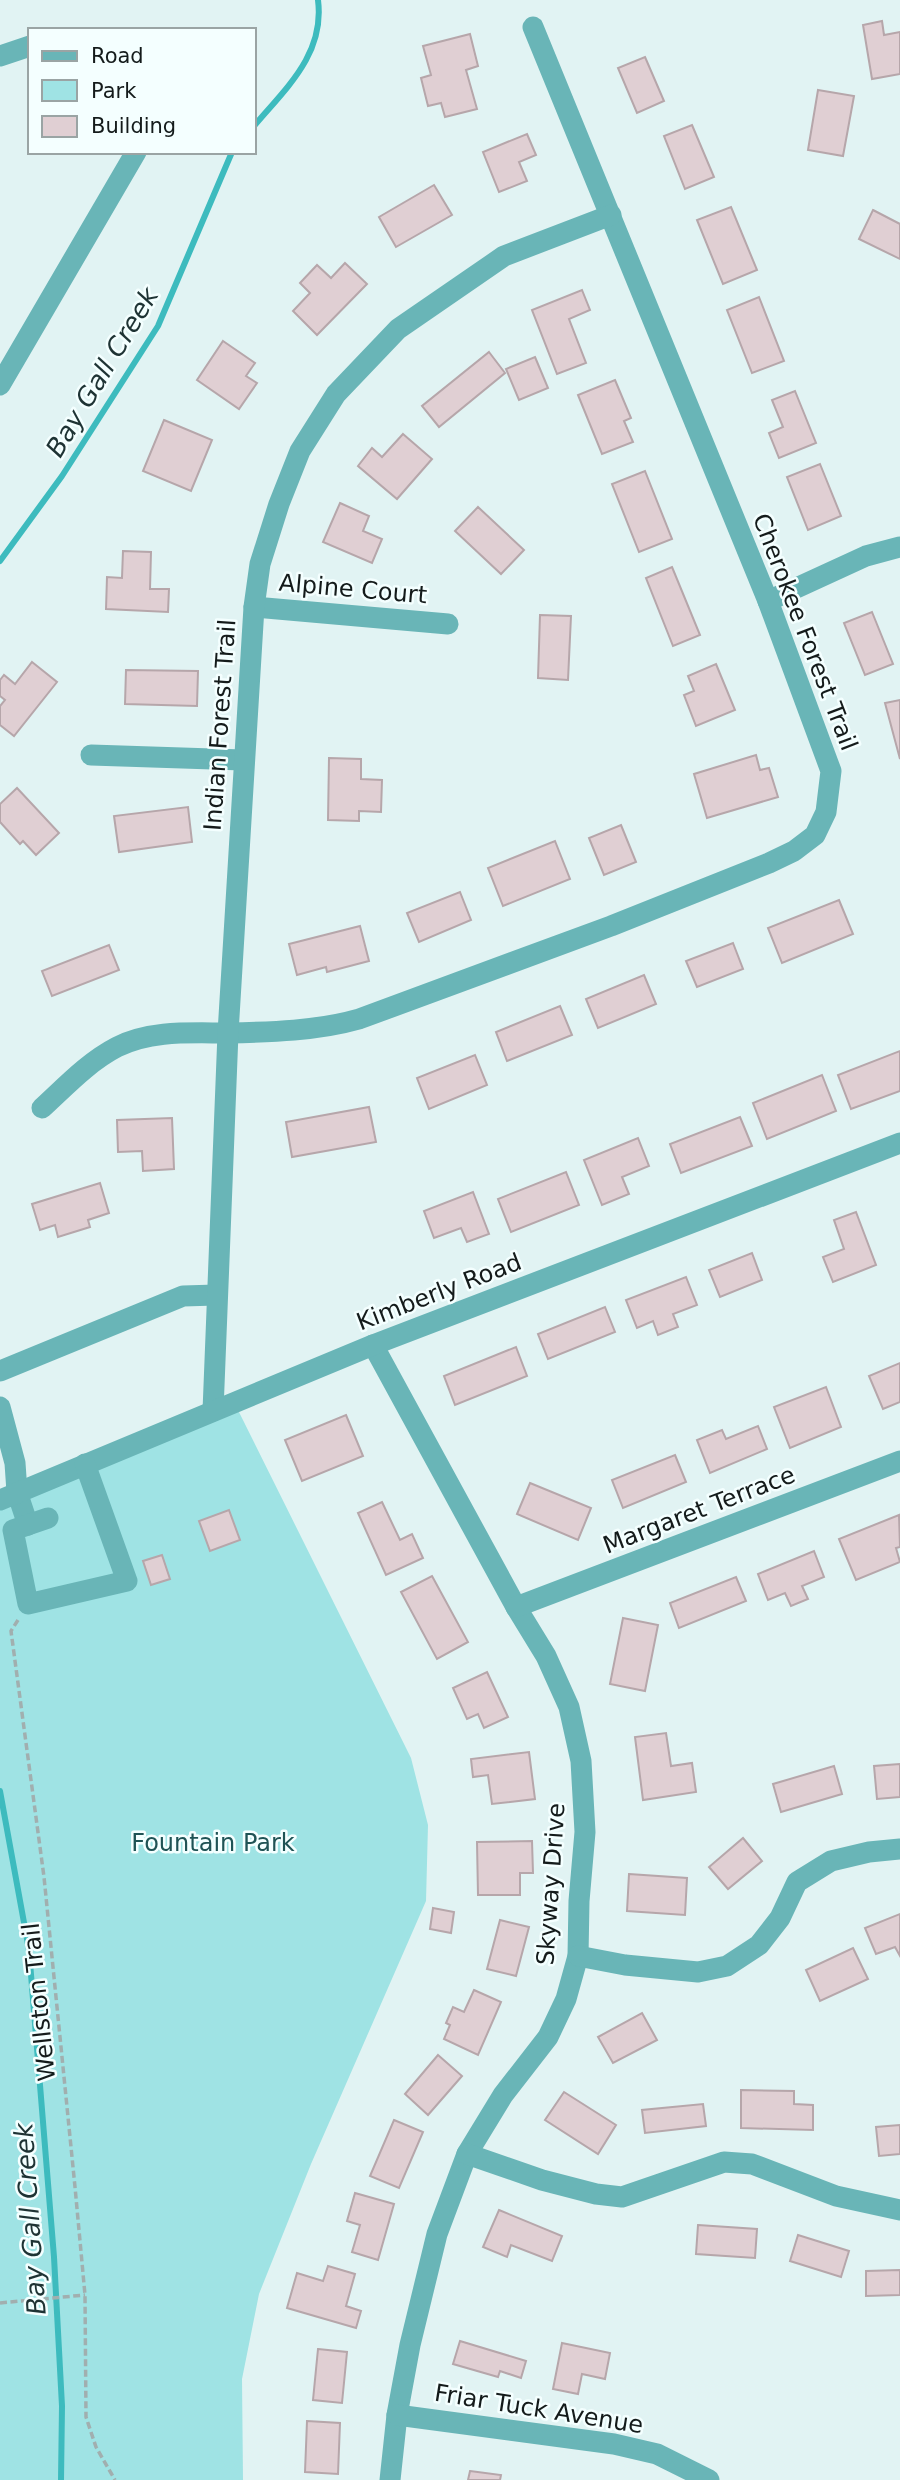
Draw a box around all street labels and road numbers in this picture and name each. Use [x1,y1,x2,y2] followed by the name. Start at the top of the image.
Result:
[747,510,863,754] street label: Cherokee Forest Trail
[278,569,428,609] street label: Alpine Court
[199,618,241,832] street label: Indian Forest Trail
[353,1248,525,1336] street label: Kimberly Road
[599,1461,799,1559] street label: Margaret Terrace
[531,1802,571,1966] street label: Skyway Drive
[17,1922,61,2082] street label: Wellston Trail
[433,2379,645,2439] street label: Friar Tuck Avenue

